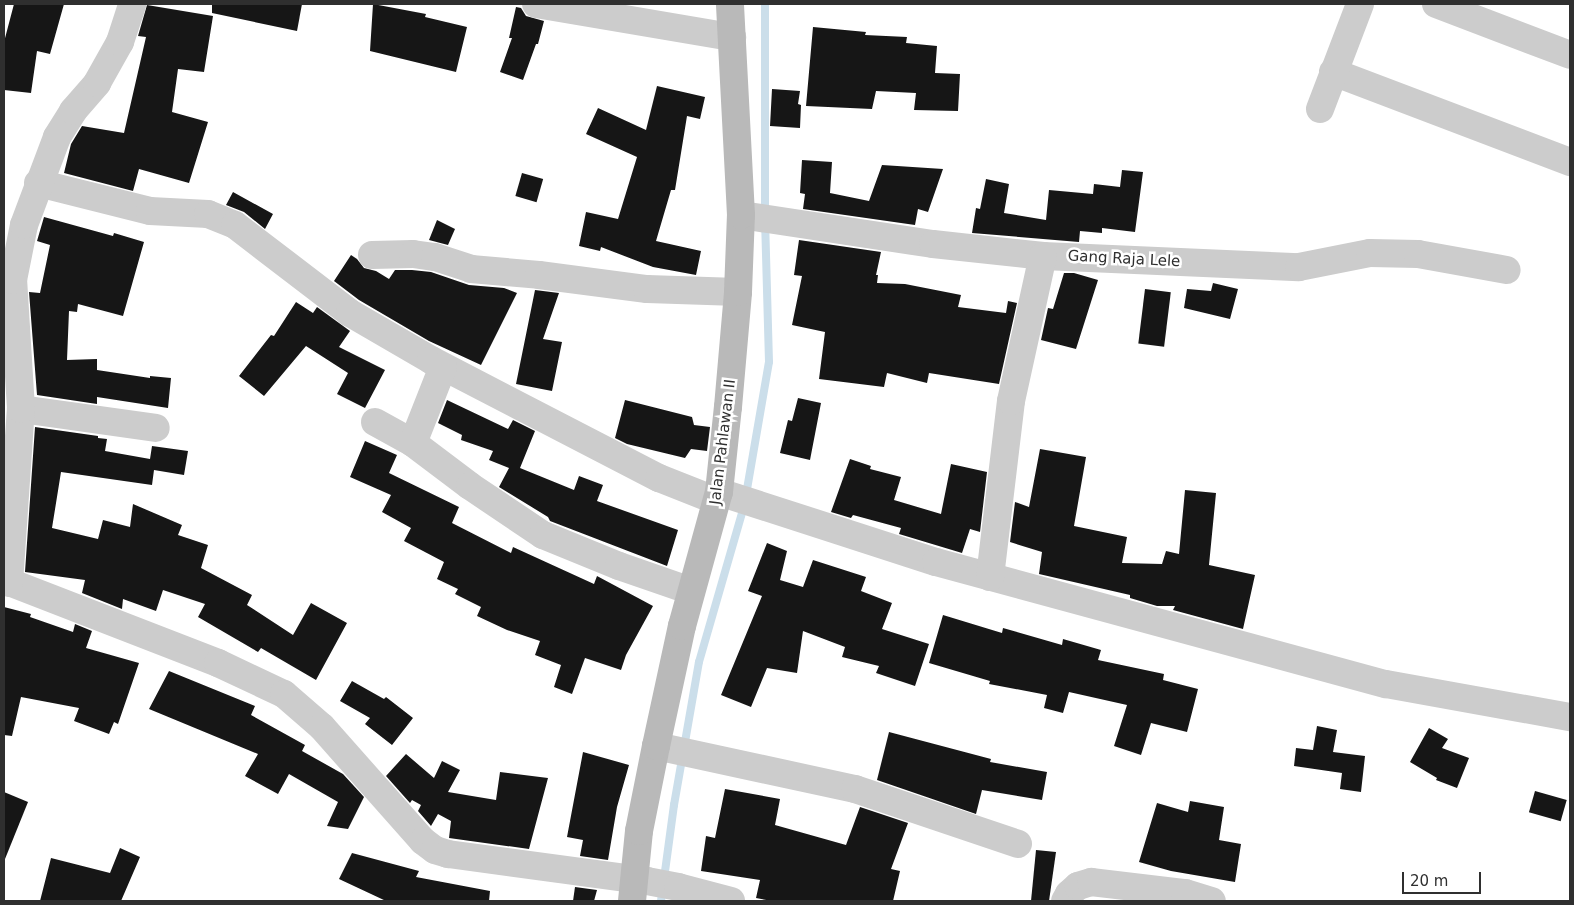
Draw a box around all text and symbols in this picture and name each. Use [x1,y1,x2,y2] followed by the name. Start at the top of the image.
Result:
[1067,247,1181,271] street label: Gang Raja Lele
[706,378,740,506] street label: Jalan Pahlawan II
[1404,862,1483,894] scale bar
[1410,872,1448,890] text: 20 m

